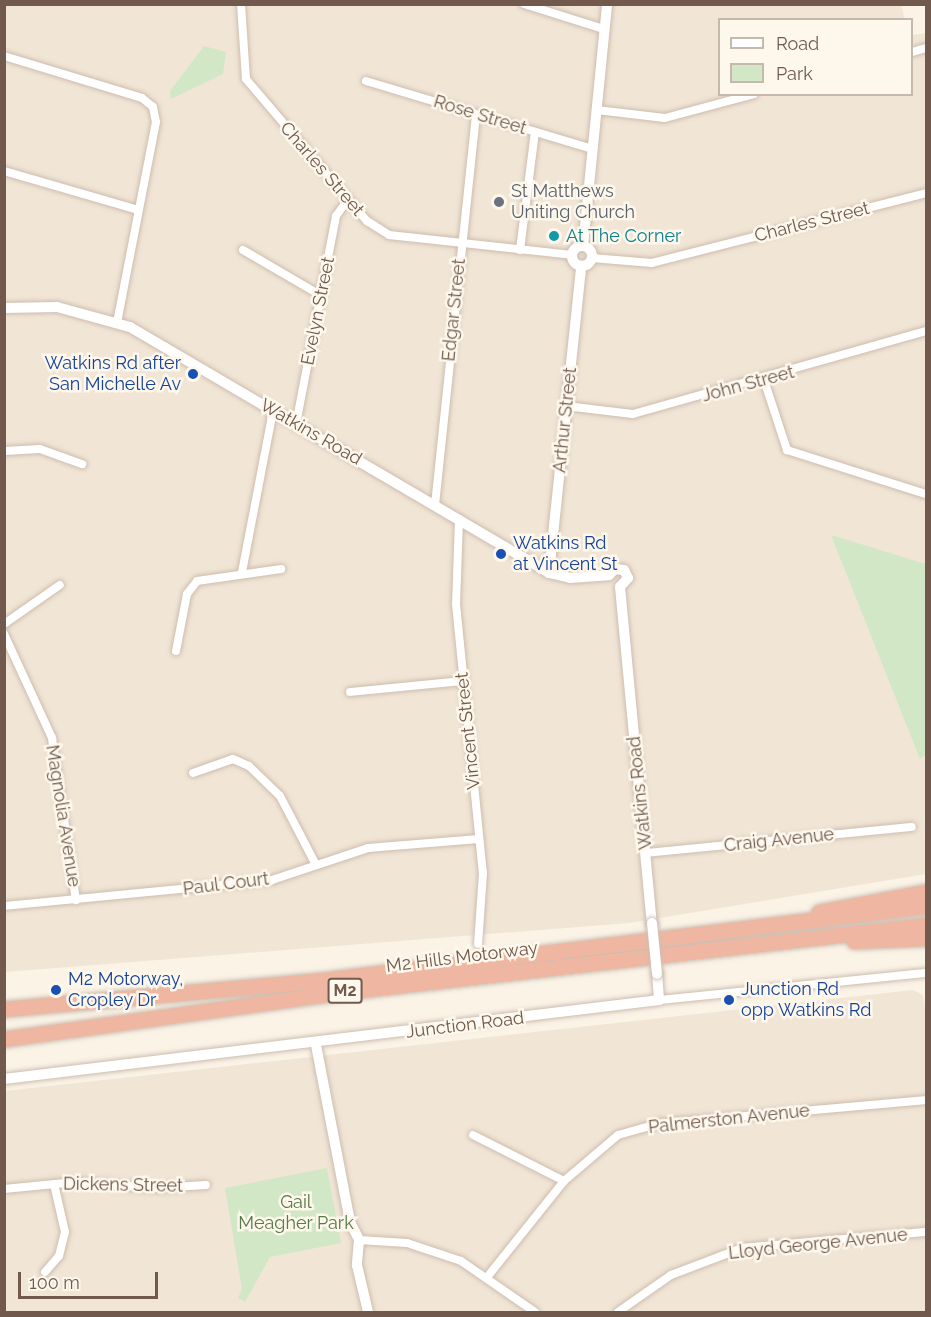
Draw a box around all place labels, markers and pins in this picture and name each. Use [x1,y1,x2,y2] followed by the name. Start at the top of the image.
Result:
[511,181,635,224] place label: St Matthews Uniting Church
[492,195,506,209] marker: St Matthews Uniting Church
[566,225,682,247] place label: At The Corner
[547,229,561,243] marker: At The Corner
[44,353,181,395] place label: Watkins Rd after San Michelle Av
[186,367,200,381] marker: Watkins Rd after San Michelle Av
[513,533,618,576] place label: Watkins Rd at Vincent St
[494,547,508,561] marker: Watkins Rd at Vincent St
[68,969,183,1012] place label: M2 Motorway, Cropley Dr
[741,979,872,1022] place label: Junction Rd opp Watkins Rd
[49,983,63,997] marker: M2 Motorway, Cropley Dr
[722,993,736,1007] marker: Junction Rd opp Watkins Rd

